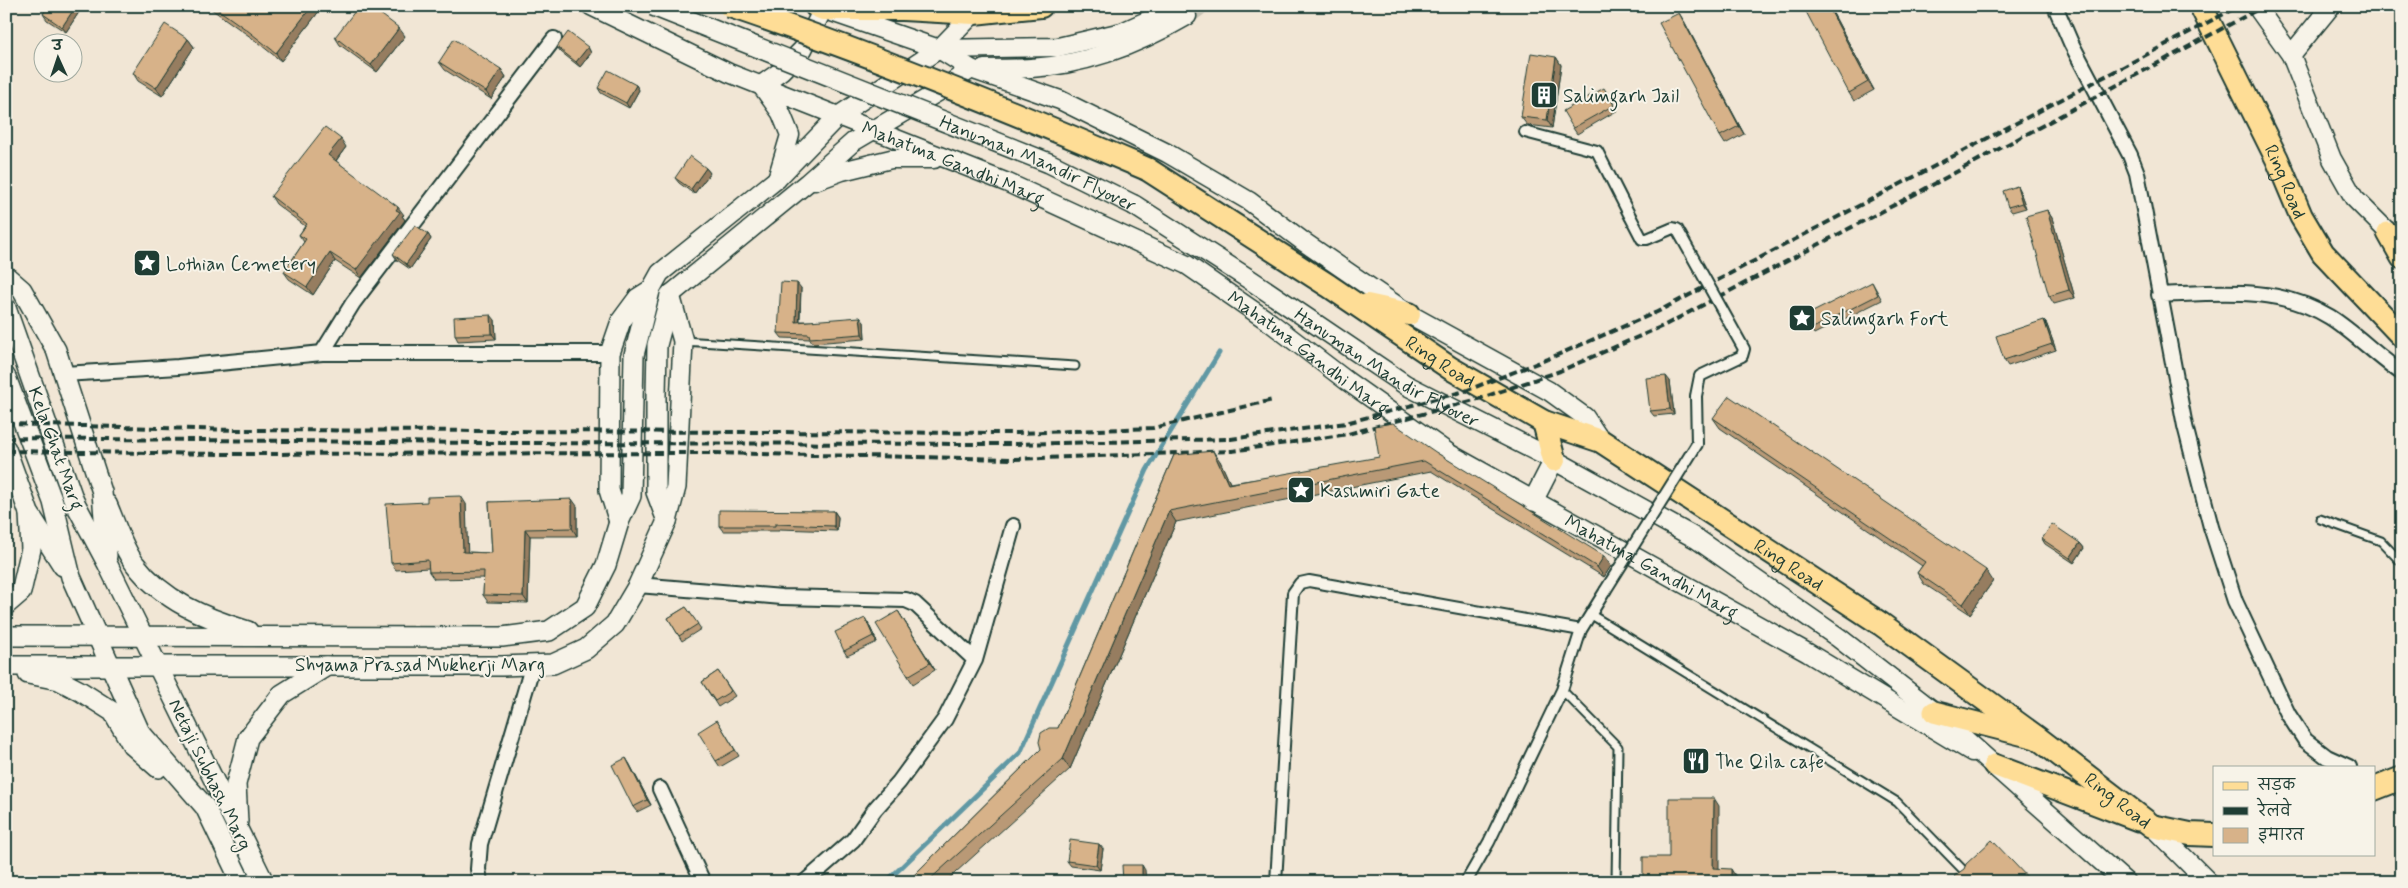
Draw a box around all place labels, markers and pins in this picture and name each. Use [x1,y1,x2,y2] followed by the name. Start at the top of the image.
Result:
[1529,80,1559,110] building icon: Salimgarh Jail
[1563,84,1679,112] place label: Salimgarh Jail
[132,248,162,278] place icon: Lothian Cemetery
[166,252,316,277] place label: Lothian Cemetery
[1787,303,1817,333] place icon: Salimgarh Fort
[1821,307,1949,335] place label: Salimgarh Fort
[1286,475,1316,505] place icon: Kashmiri Gate
[1320,479,1440,504] place label: Kashmiri Gate
[1681,746,1711,776] restaurant icon: The Qila cafe
[1715,750,1824,775] place label: The Qila cafe

